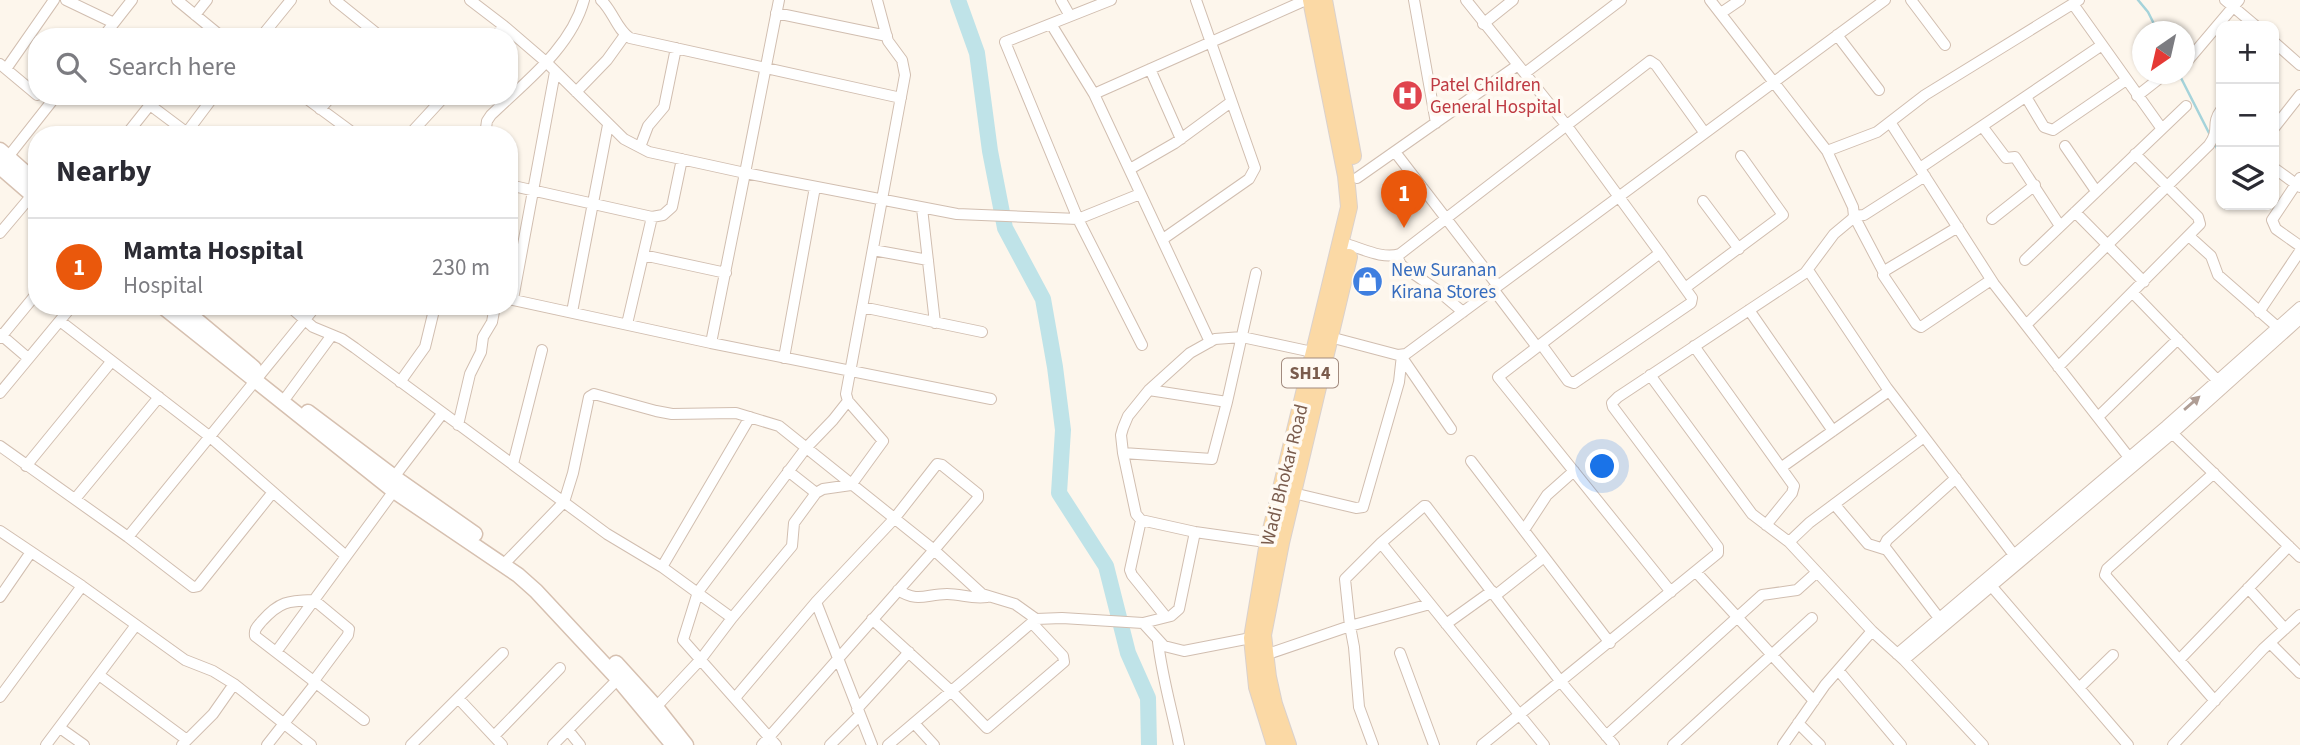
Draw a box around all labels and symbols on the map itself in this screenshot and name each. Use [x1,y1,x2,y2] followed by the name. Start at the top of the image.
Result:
[2132,21,2195,84] north arrow
[1430,72,1562,121] place label: Patel Children General Hospital
[1390,79,1424,113] hospital icon: Patel Children General Hospital
[1381,170,1427,228] pin: 1
[1391,257,1497,306] place label: New Suranan Kirana Stores
[1351,264,1385,298] shop icon: New Suranan Kirana Stores
[1282,358,1338,388] road number: SH14
[2183,395,2201,411] one-way arrow
[1254,401,1316,549] street label: Wadi Bhokar Road
[1585,449,1619,483] your location

